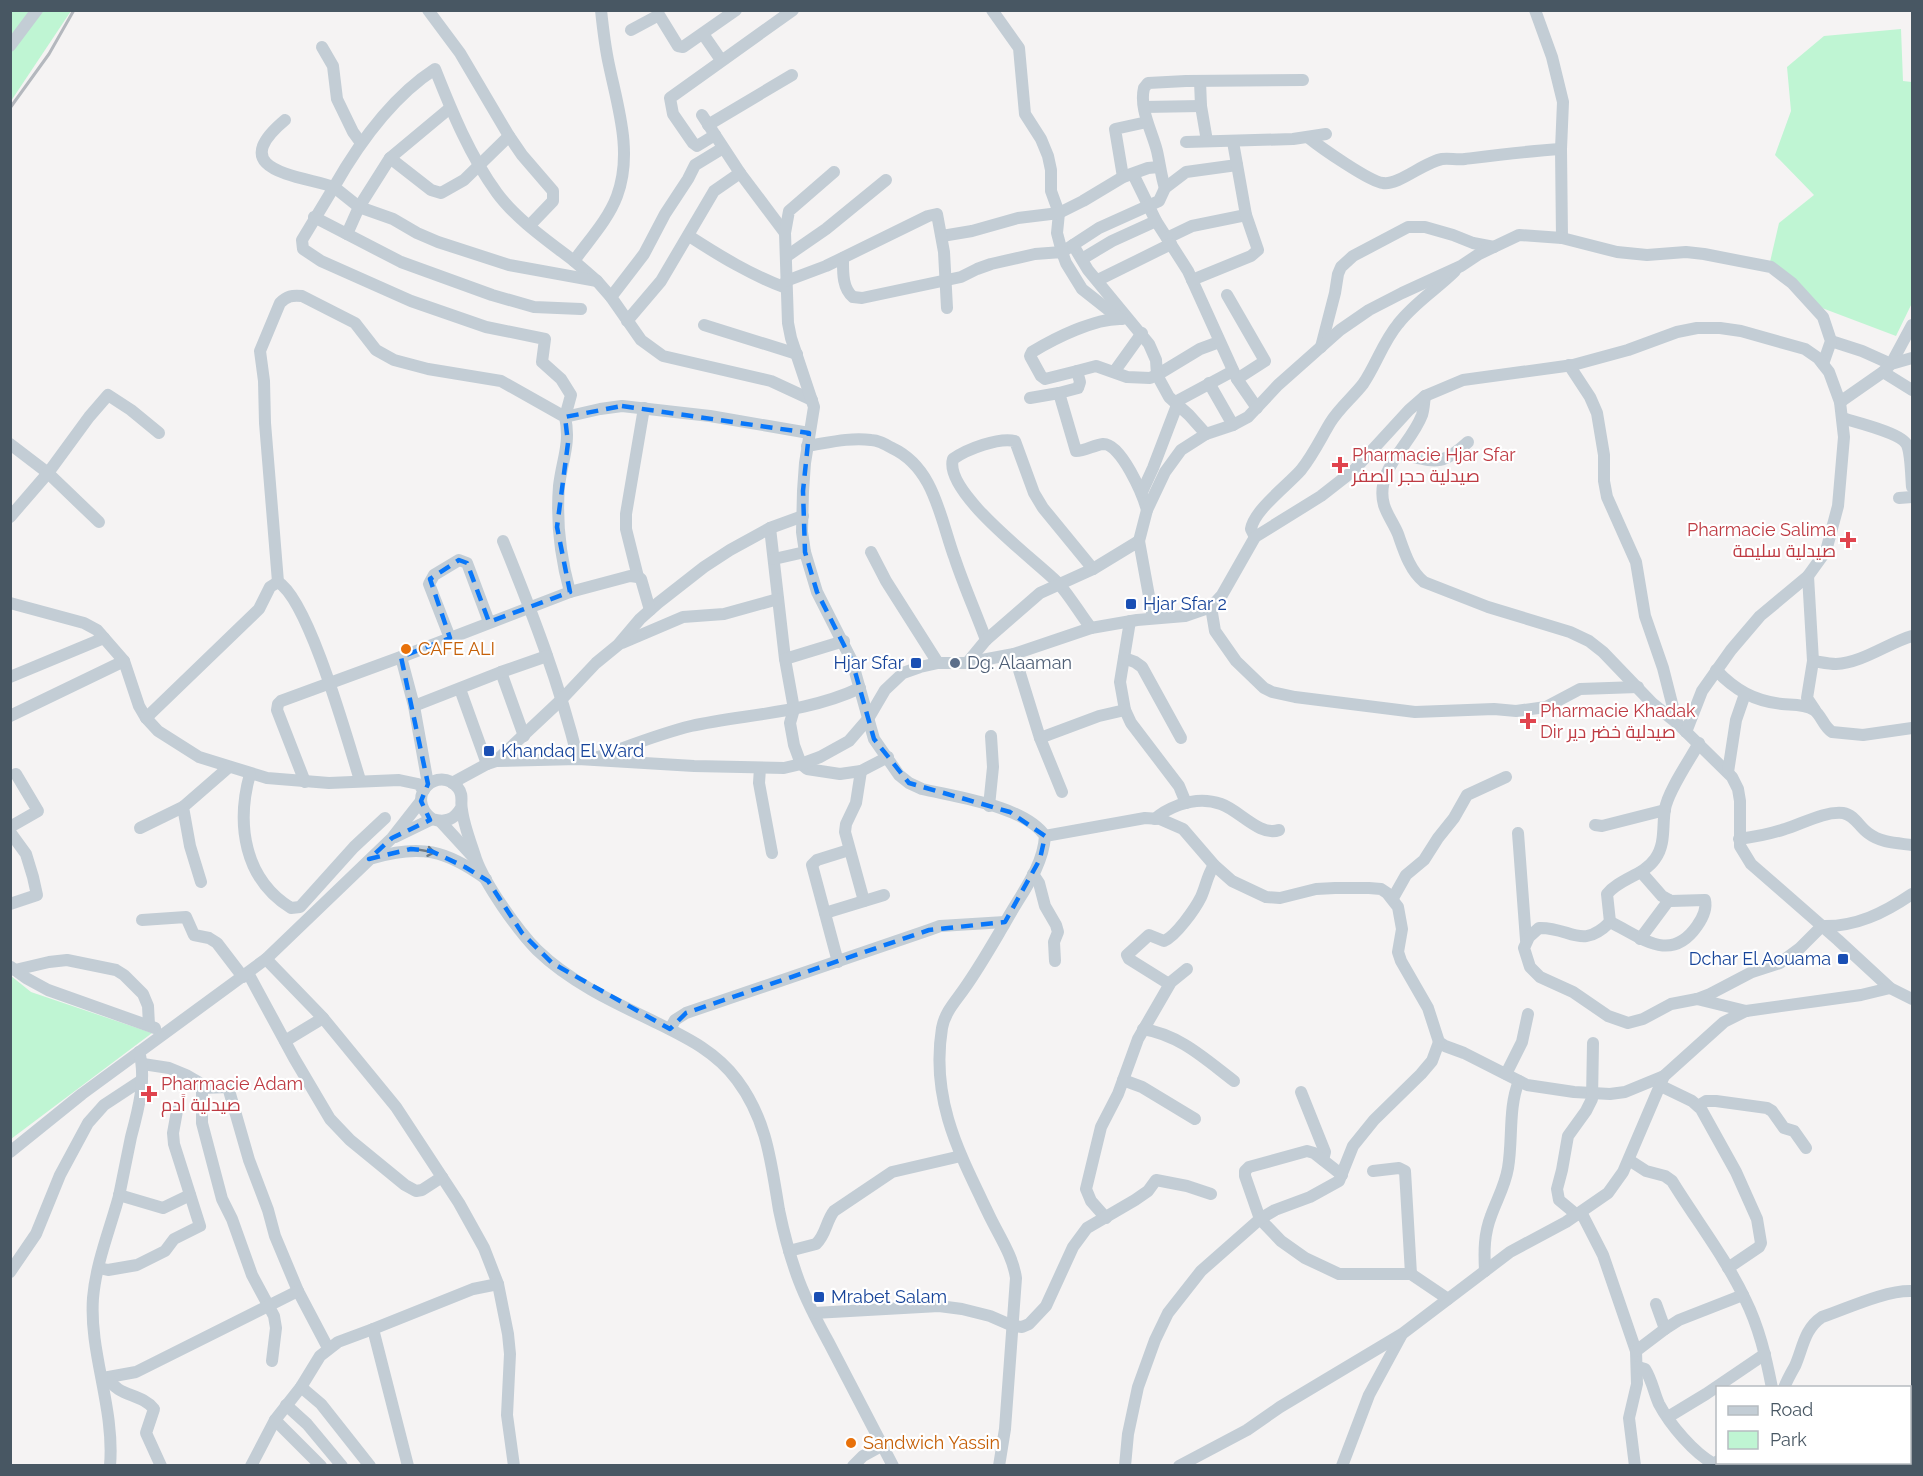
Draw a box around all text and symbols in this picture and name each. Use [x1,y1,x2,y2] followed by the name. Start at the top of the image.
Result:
[1351,444,1516,487] place label: Pharmacie Hjar Sfar صيدلية حجر الصفر
[1333,458,1347,472] marker: Pharmacie Hjar Sfar صيدلية حجر الصفر
[1687,519,1836,561] place label: Pharmacie Salima صيدلية سليمة
[1841,533,1855,547] marker: Pharmacie Salima صيدلية سليمة
[1143,593,1227,614] place label: Hjar Sfar 2
[1124,597,1138,611] marker: Hjar Sfar 2
[418,638,495,659] place label: CAFE ALI
[399,642,413,656] marker: CAFE ALI
[834,652,905,673] place label: Hjar Sfar
[967,652,1072,673] place label: Dg. Alaaman
[909,656,923,670] marker: Hjar Sfar
[948,656,962,670] marker: Dg. Alaaman
[1540,700,1696,743] place label: Pharmacie Khadak Dir صيدلية خضر دير
[1521,714,1535,728] marker: Pharmacie Khadak Dir صيدلية خضر دير
[501,740,644,761] place label: Khandaq El Ward
[482,744,496,758] marker: Khandaq El Ward
[416,846,435,857] one-way arrow
[1689,948,1831,969] place label: Dchar El Aouama
[1836,952,1850,966] marker: Dchar El Aouama
[161,1073,303,1117] place label: Pharmacie Adam صيدلية اًدم
[142,1087,156,1101] marker: Pharmacie Adam صيدلية اًدم
[831,1286,947,1307] place label: Mrabet Salam
[812,1290,826,1304] marker: Mrabet Salam
[1716,1386,1911,1464] legend
[1770,1399,1813,1420] text: Road
[1770,1429,1807,1450] text: Park
[863,1432,1000,1453] place label: Sandwich Yassin
[844,1436,858,1450] marker: Sandwich Yassin

